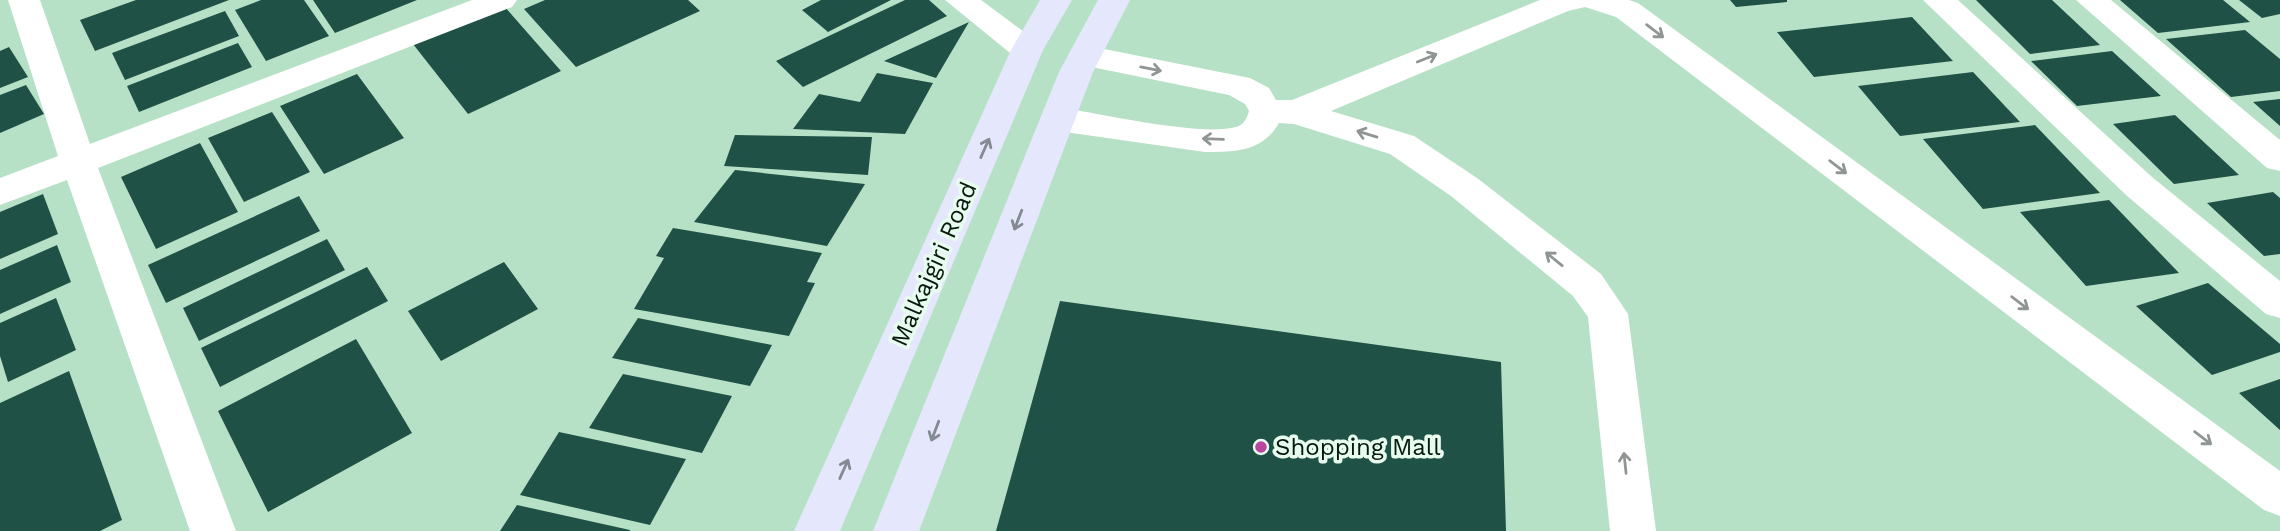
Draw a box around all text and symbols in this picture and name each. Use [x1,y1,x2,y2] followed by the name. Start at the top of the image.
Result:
[1645,24,1664,39] one-way arrow
[1416,50,1437,63] one-way arrow
[1139,62,1162,76] one-way arrow
[1356,127,1378,140] one-way arrow
[1202,132,1225,146] one-way arrow
[979,138,992,159] one-way arrow
[1828,159,1847,174] one-way arrow
[885,178,983,350] street label: Malkajgiri Road
[1011,208,1024,230] one-way arrow
[1546,251,1564,267] one-way arrow
[2010,295,2029,310] one-way arrow
[928,420,941,442] one-way arrow
[2193,431,2212,446] one-way arrow
[1275,433,1441,461] place label: Shopping Mall
[1253,439,1269,455] marker: Shopping Mall
[1618,452,1631,475] one-way arrow
[838,458,851,480] one-way arrow

